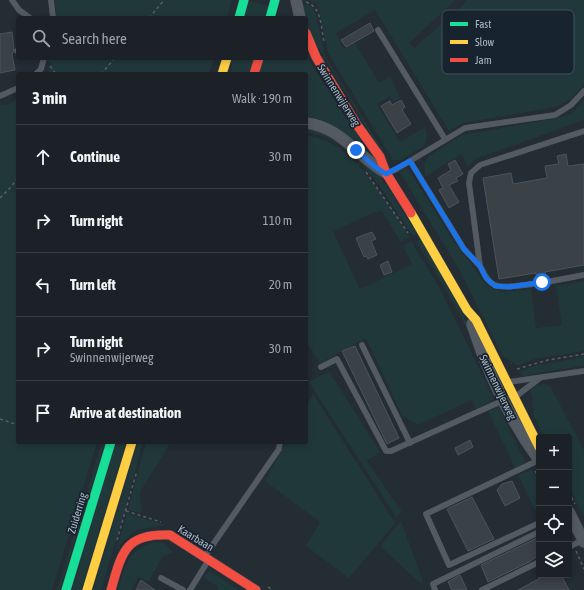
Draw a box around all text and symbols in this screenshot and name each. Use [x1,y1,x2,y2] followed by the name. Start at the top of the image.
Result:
[442,10,574,74] legend
[16,16,308,60] search box
[475,18,491,30] text: Fast
[30,27,52,49] icon: search
[62,30,127,47] text: Search here
[475,36,494,48] text: Slow
[475,54,492,66] text: Jam
[315,62,363,128] street label: Swinnenwijerweg
[32,88,67,108] text: 3 min
[232,91,292,106] text: Walk · 190 m
[347,141,365,159] route end
[32,146,54,168] icon: ahead
[70,148,120,165] text: Continue
[269,149,292,164] text: 30 m
[32,210,54,232] icon: right
[70,212,123,229] text: Turn right
[263,213,292,228] text: 110 m
[533,273,551,291] route start
[32,274,54,296] icon: left
[70,276,116,293] text: Turn left
[269,277,292,292] text: 20 m
[70,333,123,350] text: Turn right
[32,338,54,360] icon: right
[269,341,292,356] text: 30 m
[70,350,154,365] text: Swinnenwijerweg
[477,353,519,422] street label: Swinnenwijerweg
[32,402,54,424] icon: arrive
[70,404,181,421] text: Arrive at destination
[536,434,572,578] map controls
[536,434,572,470] button: +
[536,470,572,506] button: −
[65,491,89,535] street label: Zuiderring
[536,506,572,542] button: locate
[176,523,216,553] street label: Kaarbaan
[536,542,572,578] button: layers

